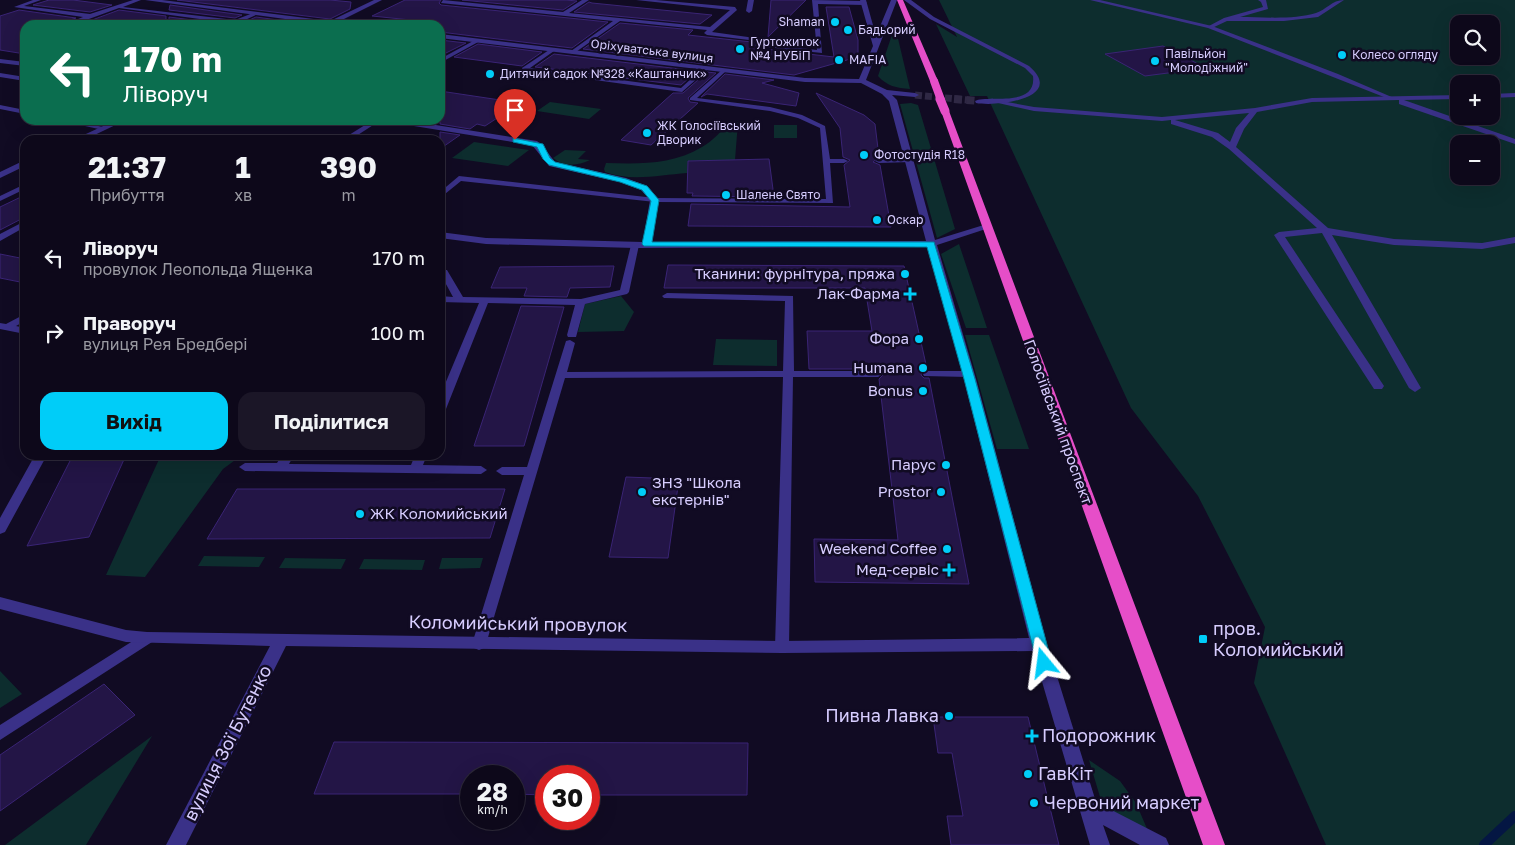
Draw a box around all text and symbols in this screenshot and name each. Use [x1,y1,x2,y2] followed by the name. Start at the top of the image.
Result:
[778,14,825,29] place label: Shaman
[1450,15,1500,185] map controls
[1450,15,1500,65] button: search
[829,16,841,28] marker: Shaman
[858,22,916,37] place label: Бадьорий
[842,24,854,36] marker: Бадьорий
[750,34,819,63] place label: Гуртожиток №4 НУБіП
[590,36,714,65] street label: Оріхуватська вулиця
[123,38,222,80] text: 170 m
[40,40,105,105] icon: left
[734,43,746,55] marker: Гуртожиток №4 НУБіП
[1165,46,1248,75] place label: Павільйон "Молодіжний"
[1352,47,1438,62] place label: Колесо огляду
[1336,49,1348,61] marker: Колесо огляду
[849,52,886,67] place label: MAFIA
[833,54,845,66] marker: MAFIA
[1149,55,1161,67] marker: Павільйон "Молодіжний"
[500,66,707,81] place label: Дитячий садок №328 «Каштанчик»
[484,68,496,80] marker: Дитячий садок №328 «Каштанчик»
[1450,75,1500,125] button: +
[123,80,208,107] text: Ліворуч
[494,89,536,140] pin
[501,96,529,124] icon: arrive
[657,118,761,147] place label: ЖК Голосіївський Дворик
[641,127,653,139] marker: ЖК Голосіївський Дворик
[1450,135,1500,185] button: −
[874,147,965,162] place label: Фотостудія R18
[88,149,166,185] text: 21:37
[235,149,251,185] text: 1
[320,149,377,185] text: 390
[858,149,870,161] marker: Фотостудія R18
[89,185,165,205] text: Прибуття
[234,185,252,205] text: хв
[341,185,356,205] text: m
[736,187,820,202] place label: Шалене Свято
[720,189,732,201] marker: Шалене Свято
[887,212,923,227] place label: Оскар
[871,214,883,226] marker: Оскар
[83,236,158,259] text: Ліворуч
[40,244,68,272] icon: left
[372,246,425,269] text: 170 m
[83,259,313,279] text: провулок Леопольда Ященка
[695,264,895,282] place label: Тканини: фурнітура, пряжа
[899,268,911,280] marker: Тканини: фурнітура, пряжа
[817,284,900,302] place label: Лак-Фарма
[904,288,916,300] marker: Лак-Фарма
[83,311,176,334] text: Праворуч
[40,319,68,347] icon: right
[371,321,425,344] text: 100 m
[869,329,909,347] place label: Фора
[913,333,925,345] marker: Фора
[83,334,248,354] text: вулиця Рея Бредбері
[1021,337,1097,507] street label: Голосіївський проспект
[853,358,913,376] place label: Humana
[917,362,929,374] marker: Humana
[868,381,913,399] place label: Bonus
[917,385,929,397] marker: Bonus
[40,392,228,450] button: Вихід
[238,392,425,450] button: Поділитися
[891,455,936,473] place label: Парус
[940,459,952,471] marker: Парус
[652,473,741,508] place label: ЗНЗ "Школа екстернів"
[878,482,931,500] place label: Prostor
[636,486,648,498] marker: ЗНЗ "Школа екстернів"
[935,486,947,498] marker: Prostor
[370,504,508,522] place label: ЖК Коломийський
[354,508,366,520] marker: ЖК Коломийський
[819,539,937,557] place label: Weekend Coffee
[941,543,953,555] marker: Weekend Coffee
[856,560,939,578] place label: Мед-сервіс
[943,564,955,576] marker: Мед-сервіс
[408,610,628,636] street label: Коломийський провулок
[1213,617,1344,660] place label: пров. Коломийський
[1197,633,1209,645] marker: пров. Коломийський
[1017,636,1069,688] position arrow
[178,661,276,824] street label: вулиця Зої Бутенко
[825,704,939,726] place label: Пивна Лавка
[943,710,955,722] marker: Пивна Лавка
[1042,724,1156,746] place label: Подорожник
[1026,730,1038,742] marker: Подорожник
[1038,762,1093,784] place label: ГавКіт
[535,765,600,830] speed limit sign: 30
[1022,768,1034,780] marker: ГавКіт
[477,776,508,807] text: 28
[1044,791,1199,813] place label: Червоний маркет
[1028,797,1040,809] marker: Червоний маркет
[477,802,508,817] text: km/h

